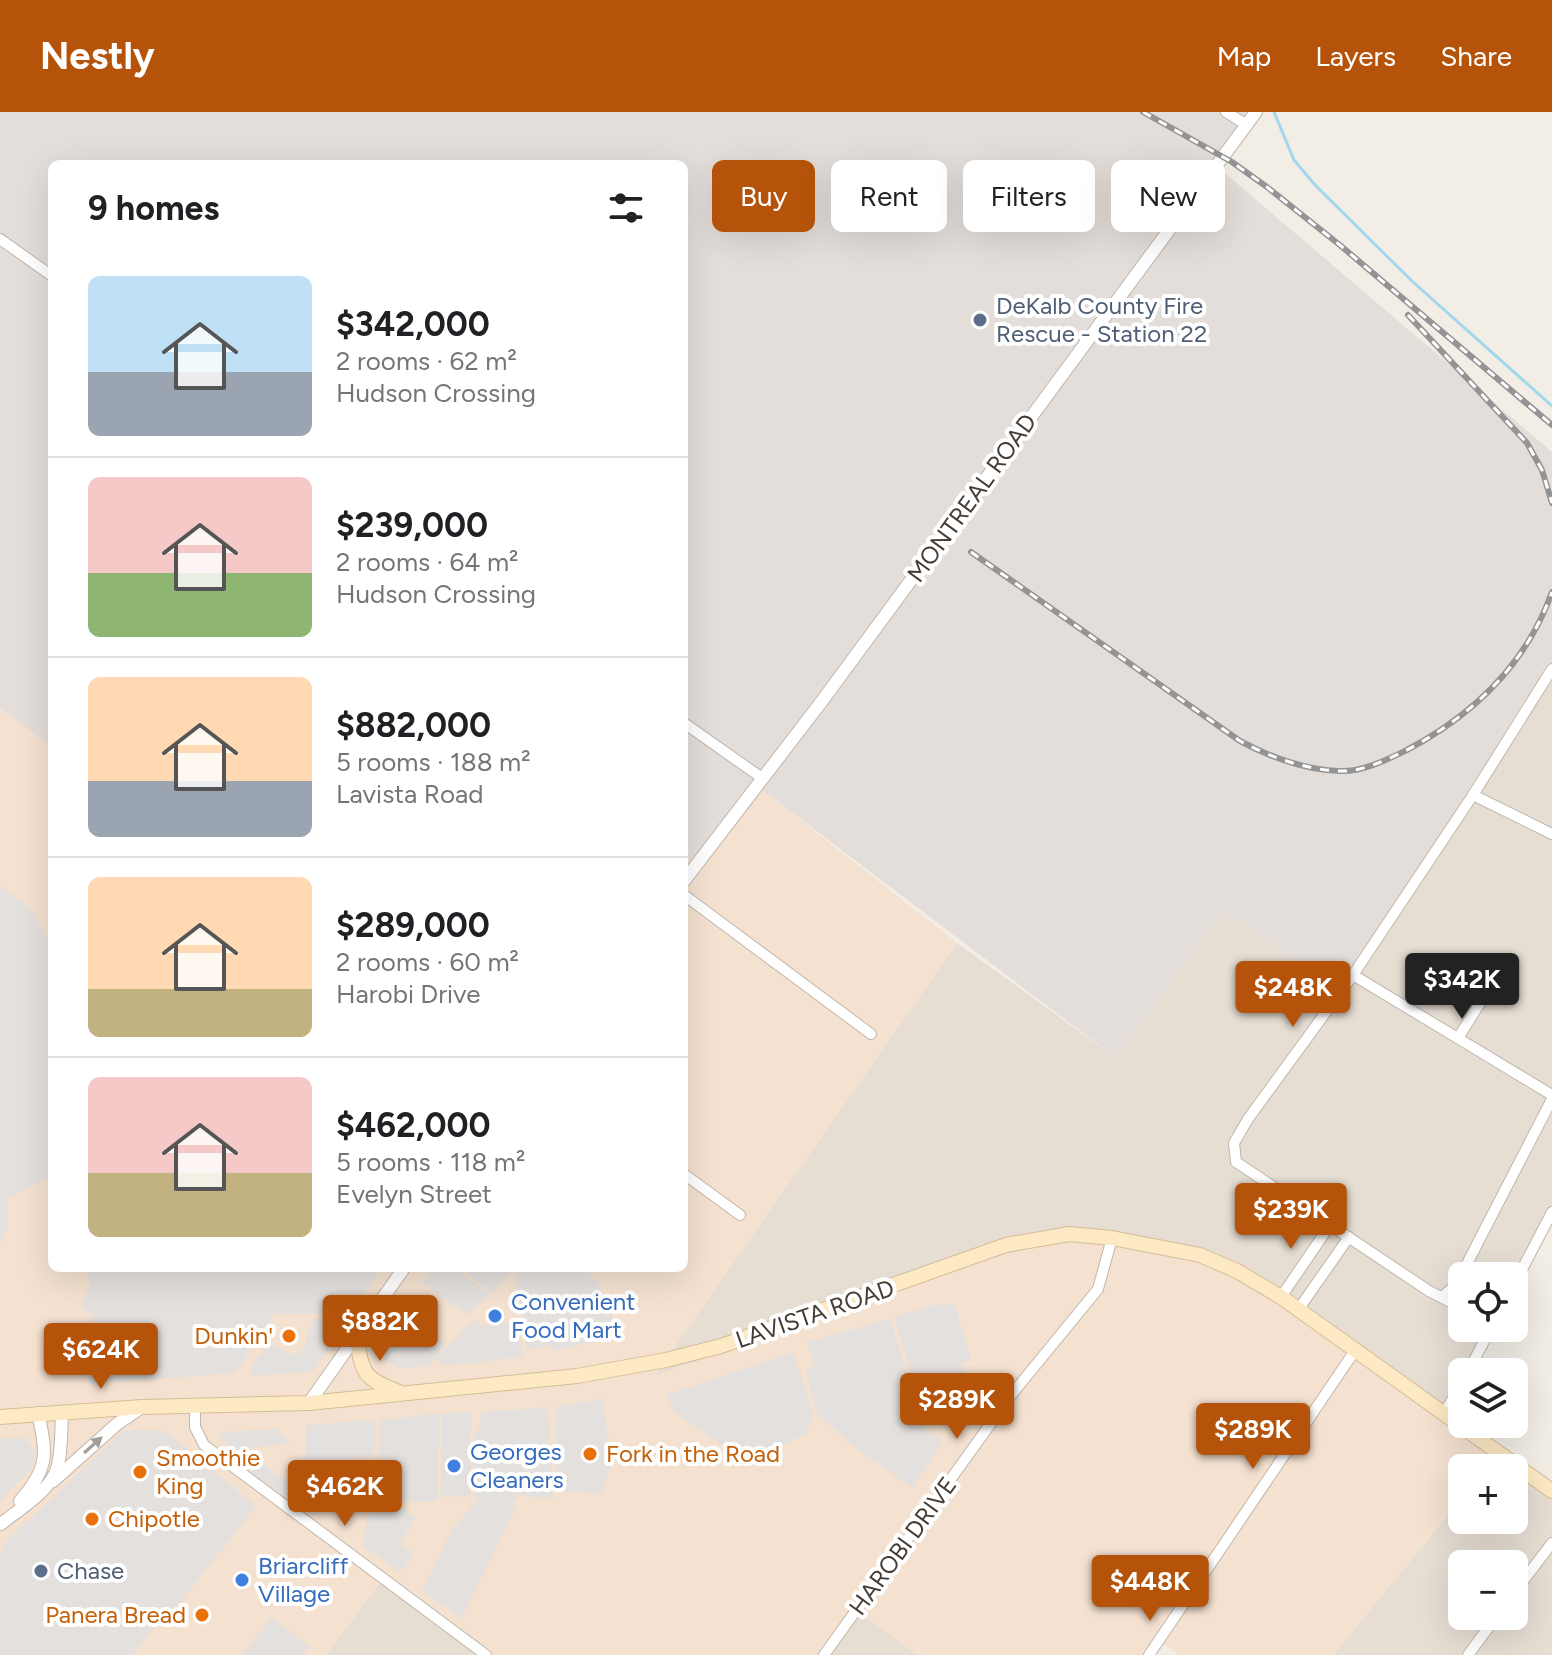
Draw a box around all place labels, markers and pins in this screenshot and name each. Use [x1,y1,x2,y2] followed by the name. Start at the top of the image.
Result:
[996,291,1207,348] place label: DeKalb County Fire Rescue - Station 22
[971,311,989,329] marker: DeKalb County Fire Rescue - Station 22
[1406,953,1518,1021] pin: $342K
[1237,961,1349,1029] pin: $248K
[1235,1183,1347,1251] pin: $239K
[511,1287,635,1344] place label: Convenient Food Mart
[324,1295,436,1363] pin: $882K
[486,1307,504,1325] marker: Convenient Food Mart
[194,1321,273,1350] place label: Dunkin'
[45,1323,157,1391] pin: $624K
[280,1327,298,1345] marker: Dunkin'
[901,1373,1013,1441] pin: $289K
[1197,1403,1309,1471] pin: $289K
[470,1437,564,1494] place label: Georges Cleaners
[606,1439,780,1468] place label: Fork in the Road
[156,1443,260,1500] place label: Smoothie King
[581,1445,599,1463] marker: Fork in the Road
[445,1457,463,1475] marker: Georges Cleaners
[289,1460,401,1528] pin: $462K
[131,1463,149,1481] marker: Smoothie King
[108,1504,200,1533] place label: Chipotle
[83,1510,101,1528] marker: Chipotle
[258,1551,348,1608] place label: Briarcliff Village
[1094,1555,1206,1623] pin: $448K
[57,1556,124,1585] place label: Chase
[32,1562,50,1580] marker: Chase
[233,1571,251,1589] marker: Briarcliff Village
[45,1600,186,1629] place label: Panera Bread
[193,1606,211,1624] marker: Panera Bread

